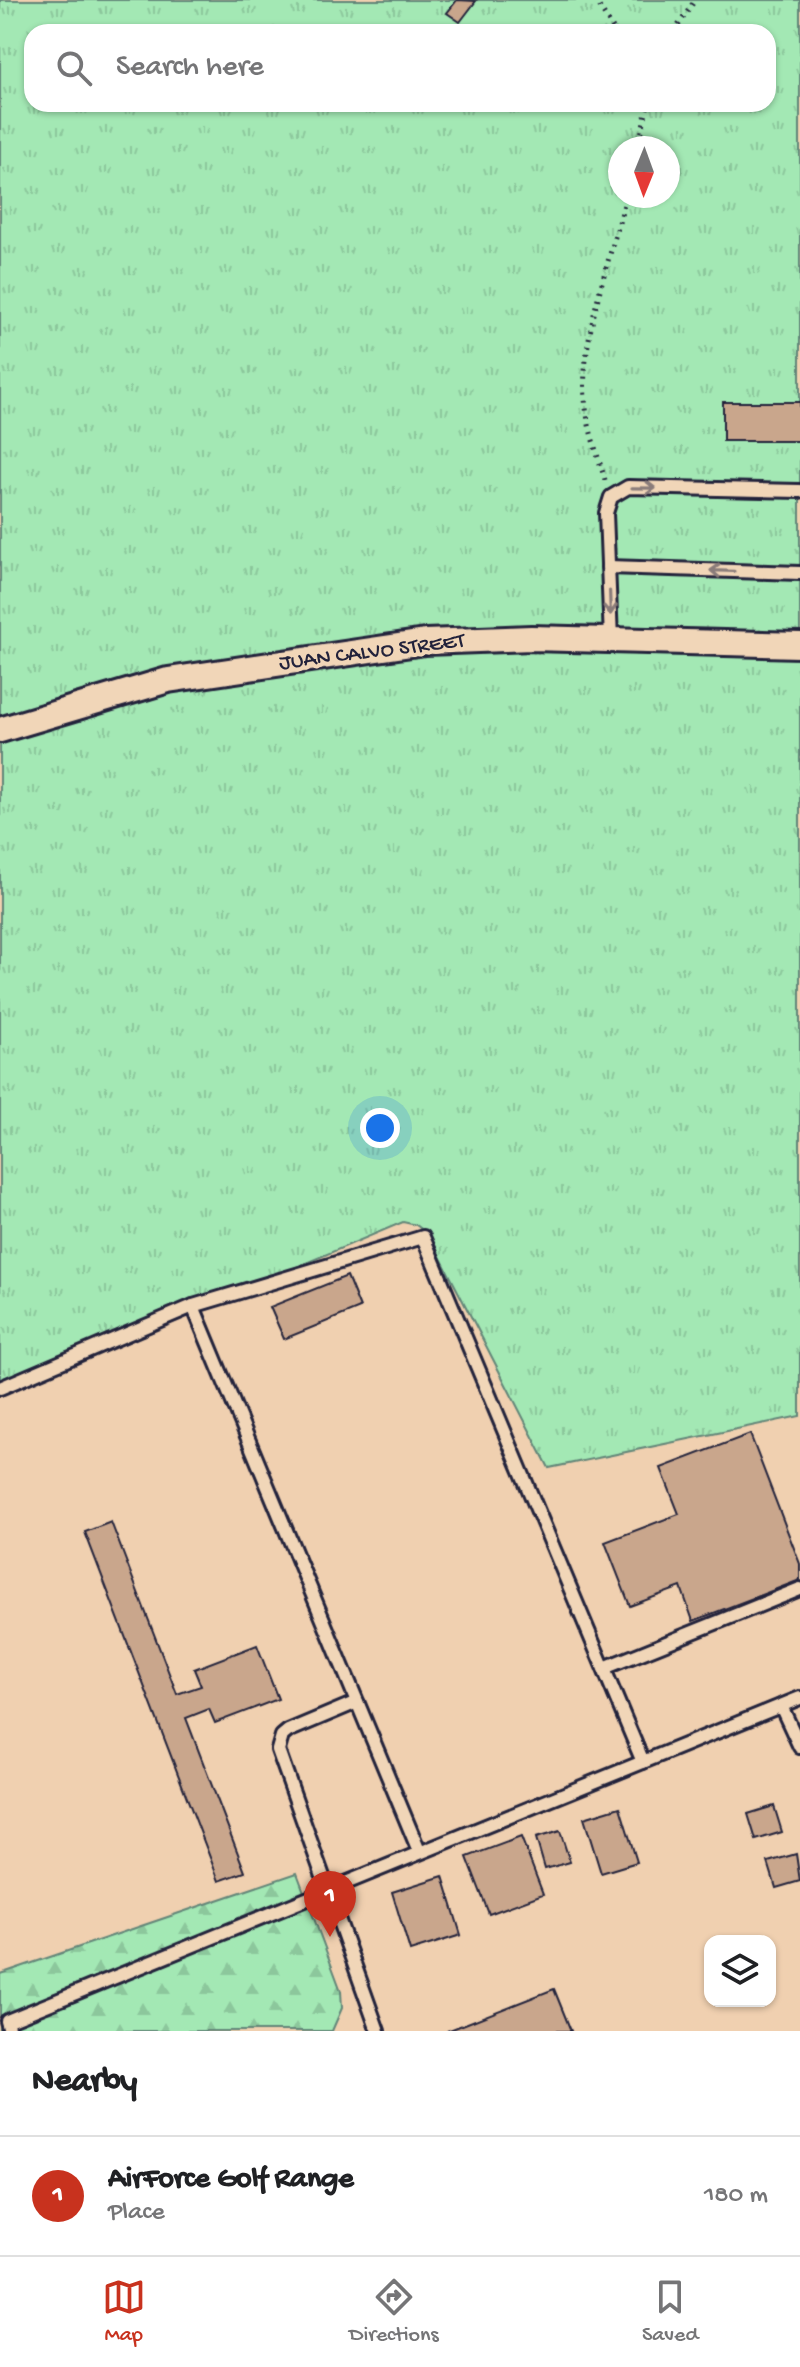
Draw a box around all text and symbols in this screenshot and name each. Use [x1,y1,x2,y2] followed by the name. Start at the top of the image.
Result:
[24,24,776,112] search box
[52,46,96,90] icon: search
[116,51,264,86] text: Search here
[608,136,680,208] north arrow
[630,480,657,496] one-way arrow
[709,563,736,578] one-way arrow
[603,589,618,616] one-way arrow
[278,629,468,677] street label: JUAN CALVO STREET
[360,1108,400,1148] your location
[304,1871,356,1937] pin: 1
[704,1935,776,2007] map controls
[704,1935,776,2007] button: layers
[32,2063,137,2103] text: Nearby
[108,2163,354,2198] text: AirForce Golf Range
[53,2181,63,2212] text: 1
[704,2181,768,2212] text: 180 m
[108,2198,165,2229] text: Place
[102,2275,146,2349] tab: Map
[349,2275,439,2349] tab: Directions
[642,2275,698,2349] tab: Saved

